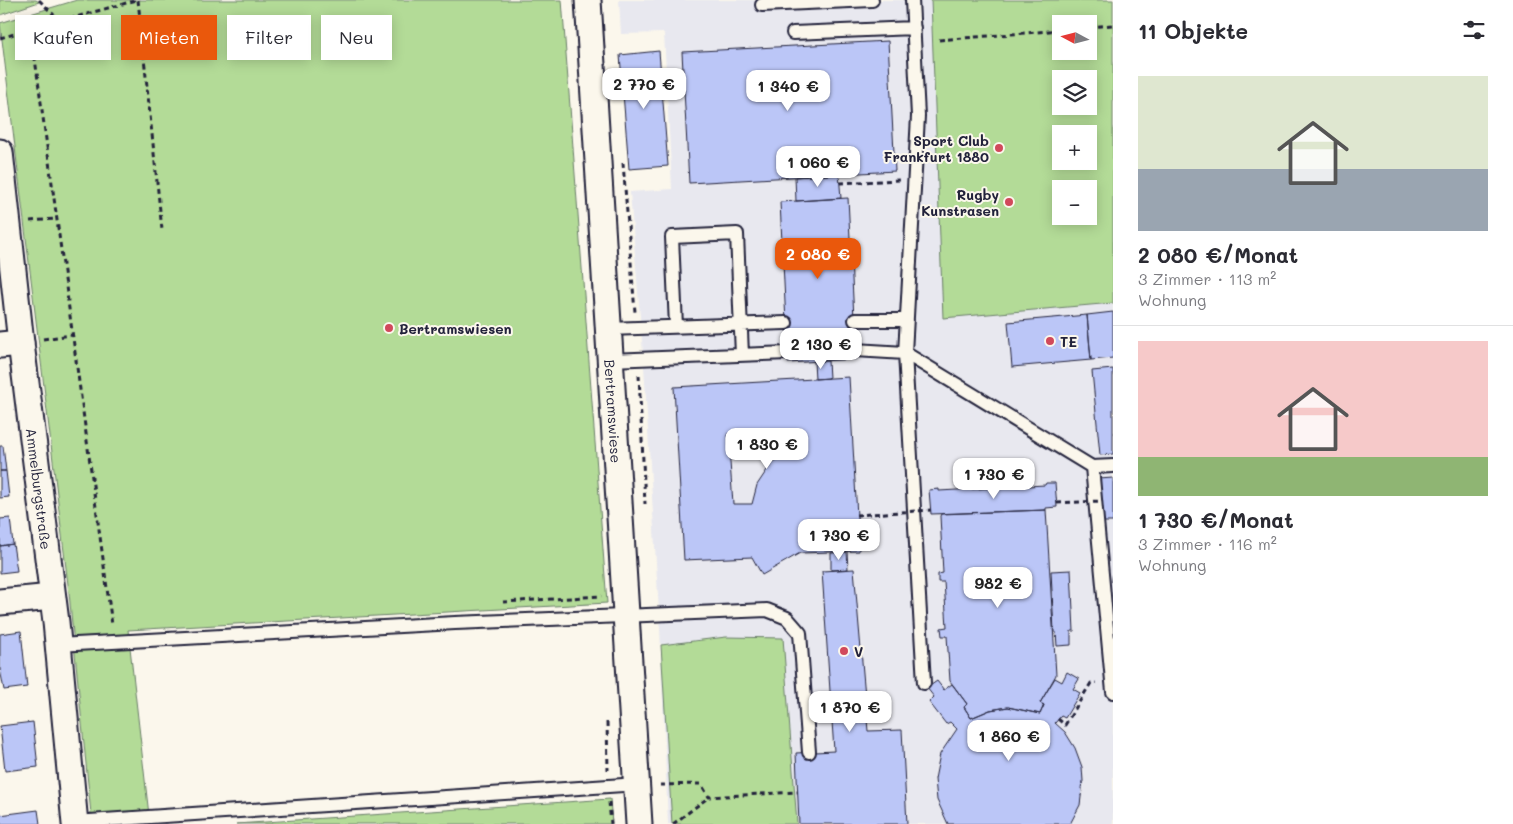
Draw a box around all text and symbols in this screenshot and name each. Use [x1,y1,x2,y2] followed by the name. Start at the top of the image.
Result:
[15,15,111,60] chip: Kaufen
[121,15,217,60] chip: Mieten
[227,15,311,60] chip: Filter
[321,15,392,60] chip: Neu
[1052,15,1098,60] north arrow
[1052,15,1097,225] map controls
[1460,16,1488,44] icon: filters
[1138,17,1248,44] text: 11 Objekte
[598,68,690,110] pin: 2 770 €
[742,70,834,112] pin: 1 340 €
[1052,70,1097,115] button: layers
[613,73,675,94] text: 2 770 €
[757,75,819,96] text: 1 340 €
[1268,108,1358,198] icon: home
[1052,125,1097,170] button: +
[883,131,989,166] place label: Sport Club Frankfurt 1880
[993,142,1005,154] marker: Sport Club Frankfurt 1880
[772,146,864,188] pin: 1 060 €
[787,151,849,172] text: 1 060 €
[1052,180,1097,225] button: −
[921,185,999,220] place label: Rugby Kunstrasen
[1003,196,1015,208] marker: Rugby Kunstrasen
[772,238,864,280] pin: 2 080 €
[1138,241,1298,268] text: 2 080 €/Monat
[786,243,850,264] text: 2 080 €
[1138,268,1276,289] text: 3 Zimmer · 113 m²
[1138,289,1206,310] text: Wohnung
[399,319,512,338] place label: Bertramswiesen
[383,322,395,334] marker: Bertramswiesen
[775,328,867,370] pin: 2 130 €
[1060,332,1077,351] place label: TE
[791,333,851,354] text: 2 130 €
[1044,335,1056,347] marker: TE
[601,359,626,464] street label: Bertramswiese
[1268,374,1358,464] icon: home
[22,427,56,551] street label: Ammelburgstraße
[721,428,813,470] pin: 1 830 €
[736,433,798,454] text: 1 830 €
[948,458,1040,500] pin: 1 730 €
[964,463,1024,484] text: 1 730 €
[1138,506,1294,533] text: 1 730 €/Monat
[793,518,885,561] pin: 1 730 €
[809,524,869,545] text: 1 730 €
[1138,533,1277,554] text: 3 Zimmer · 116 m²
[1138,554,1206,575] text: Wohnung
[963,566,1033,609] pin: 982 €
[974,572,1022,593] text: 982 €
[854,642,863,661] place label: V
[838,645,850,657] marker: V
[804,690,896,733] pin: 1 870 €
[820,696,880,717] text: 1 870 €
[963,720,1055,762] pin: 1 860 €
[978,725,1040,746] text: 1 860 €

